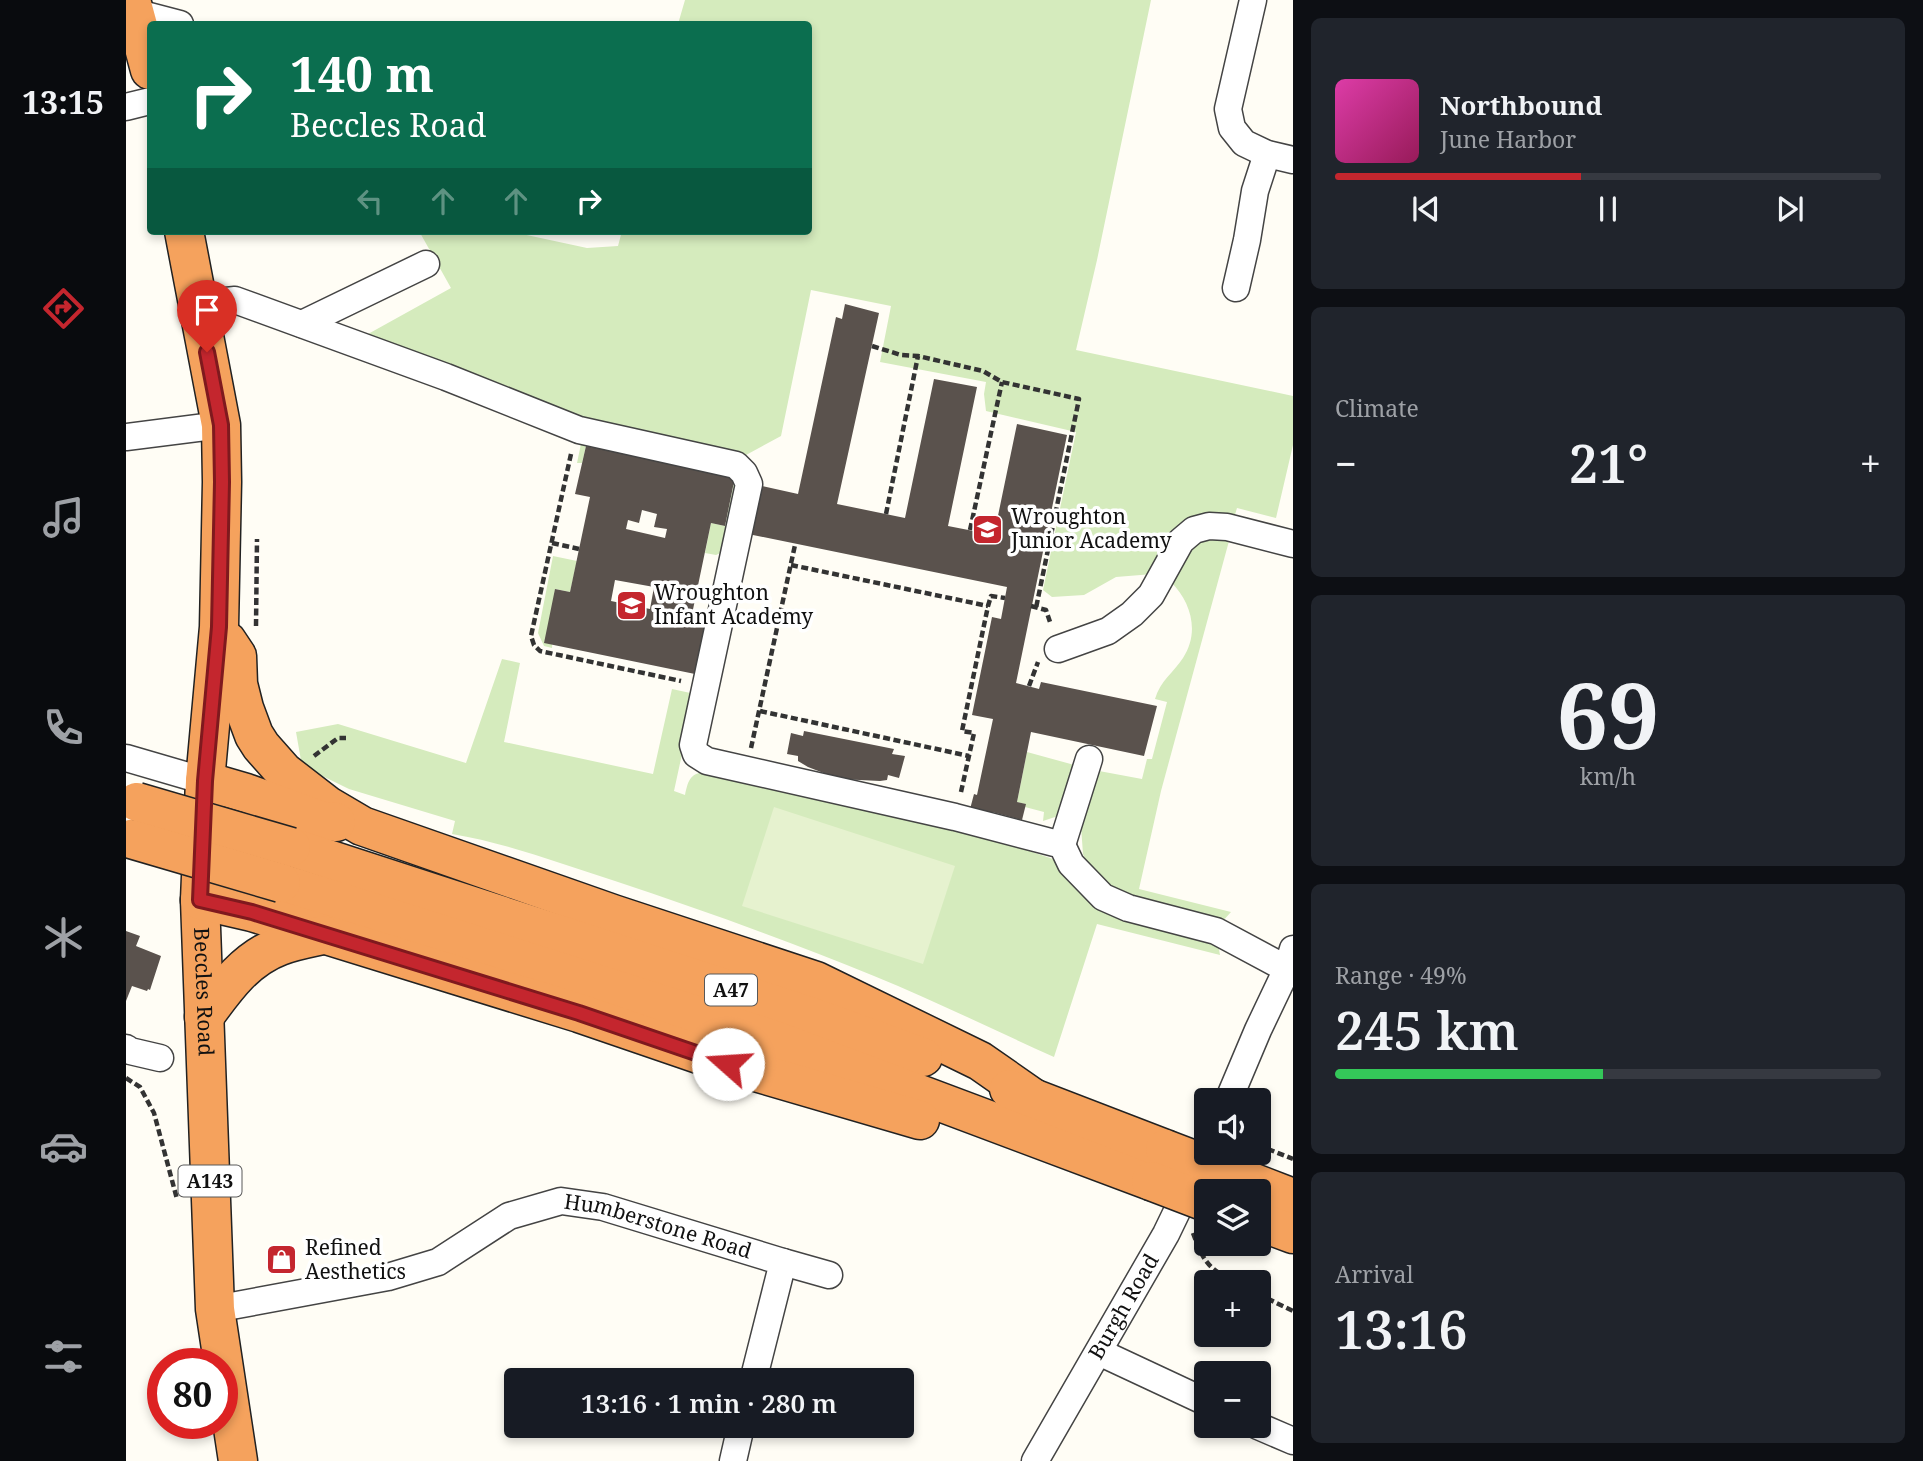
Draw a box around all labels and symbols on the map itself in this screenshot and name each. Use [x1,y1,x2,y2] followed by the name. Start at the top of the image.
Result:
[177,280,237,352] pin
[1010,502,1172,554] place label: Wroughton Junior Academy
[971,512,1005,546] school or university icon: Wroughton Junior Academy
[654,578,813,630] place label: Wroughton Infant Academy
[614,588,648,622] school or university icon: Wroughton Infant Academy
[188,927,221,1057] street label: Beccles Road
[705,974,757,1006] road number: A47
[691,1027,765,1101] position arrow
[178,1166,242,1196] road number: A143
[562,1187,755,1265] street label: Humberstone Road
[305,1233,406,1285] place label: Refined Aesthetics
[265,1243,299,1277] shop icon: Refined Aesthetics
[1082,1248,1165,1364] street label: Burgh Road
[147,1348,238,1439] speed limit sign: 80

